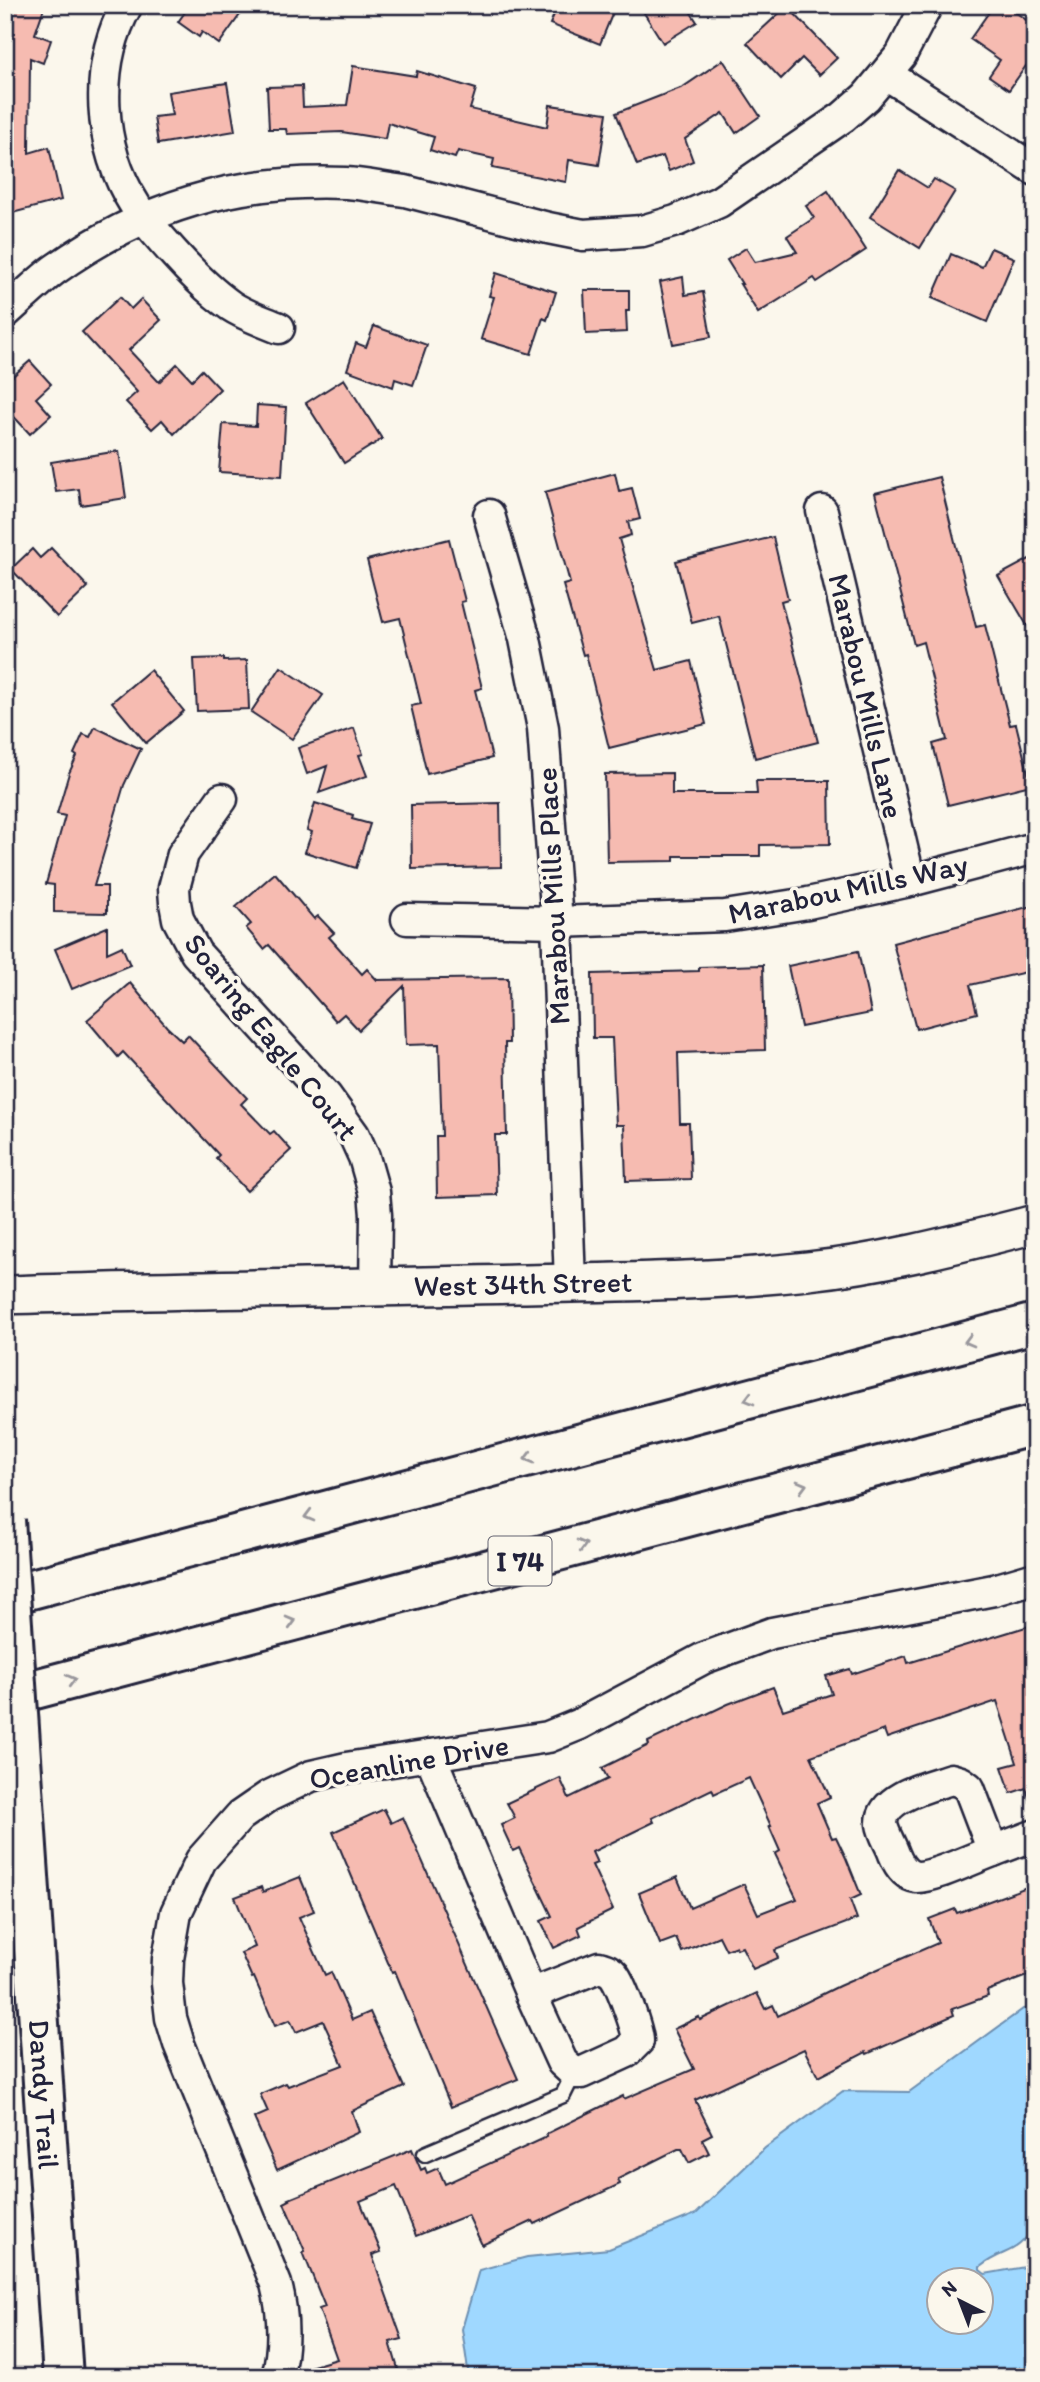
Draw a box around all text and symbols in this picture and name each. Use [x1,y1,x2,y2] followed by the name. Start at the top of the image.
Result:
[820,570,913,822] street label: Marabou Mills Lane
[527,766,578,1026] street label: Marabou Mills Place
[725,845,971,932] street label: Marabou Mills Way
[176,926,366,1148] street label: Soaring Eagle Court
[413,1263,633,1304] street label: West 34th Street
[963,1333,975,1347] one-way arrow
[743,1391,755,1405] one-way arrow
[523,1450,535,1464] one-way arrow
[796,1480,808,1495] one-way arrow
[303,1508,315,1522] one-way arrow
[489,1536,552,1586] road number: I 74
[576,1539,588,1553] one-way arrow
[285,1616,297,1630] one-way arrow
[65,1674,77,1688] one-way arrow
[306,1726,512,1797] street label: Oceanline Drive
[21,2018,68,2171] street label: Dandy Trail
[925,2266,995,2336] north arrow
[936,2276,961,2302] text: N

